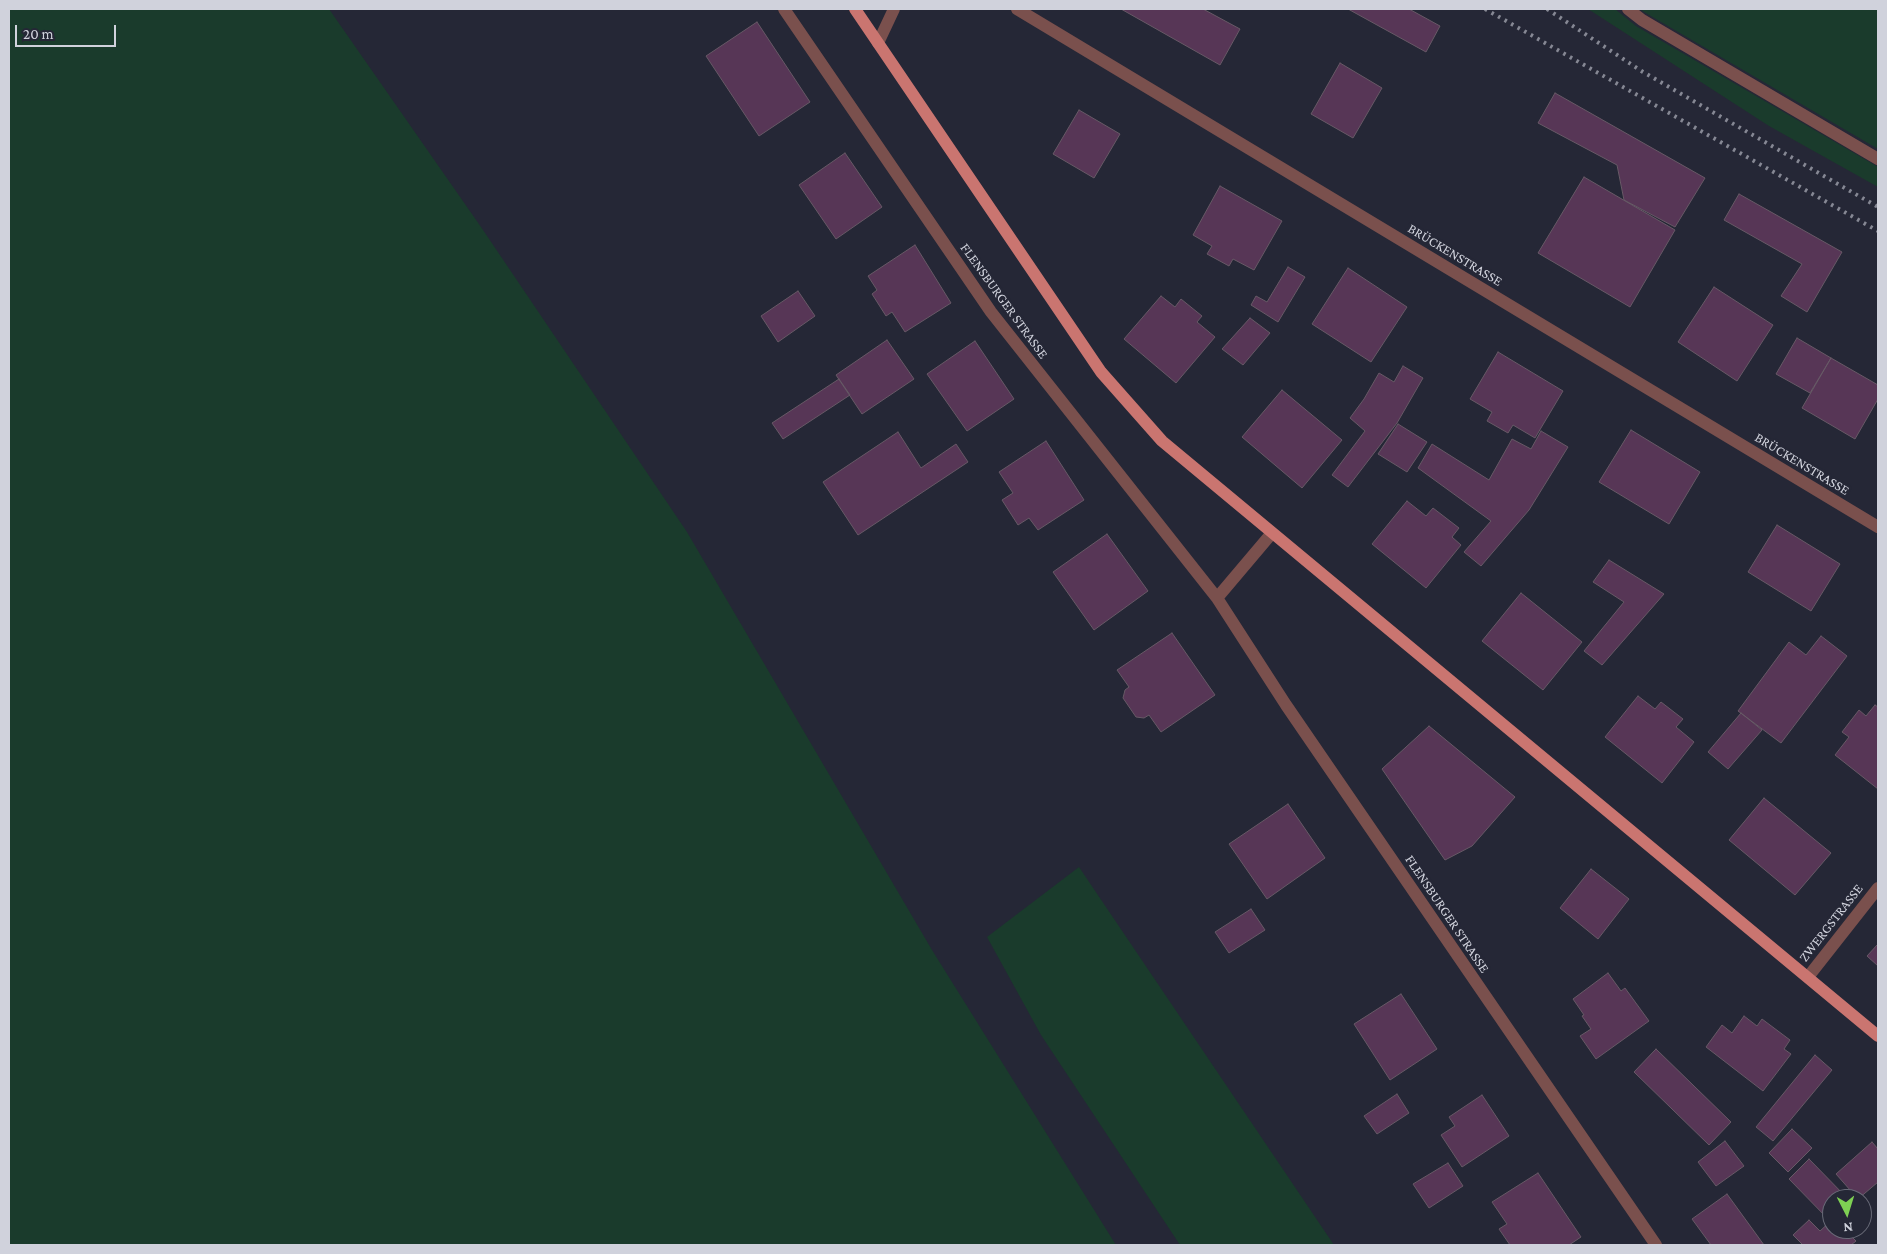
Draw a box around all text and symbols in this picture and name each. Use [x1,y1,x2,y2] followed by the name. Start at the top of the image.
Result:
[18,15,119,47] scale bar
[23,26,54,42] text: 20 m
[1405,220,1505,290] street label: BRÜCKENSTRASSE
[957,240,1051,362] street label: FLENSBURGER STRASSE
[1752,429,1852,499] street label: BRÜCKENSTRASSE
[1401,852,1493,976] street label: FLENSBURGER STRASSE
[1795,881,1867,965] street label: ZWERGSTRASSE
[1822,1189,1872,1239] north arrow
[1843,1220,1854,1236] text: N

